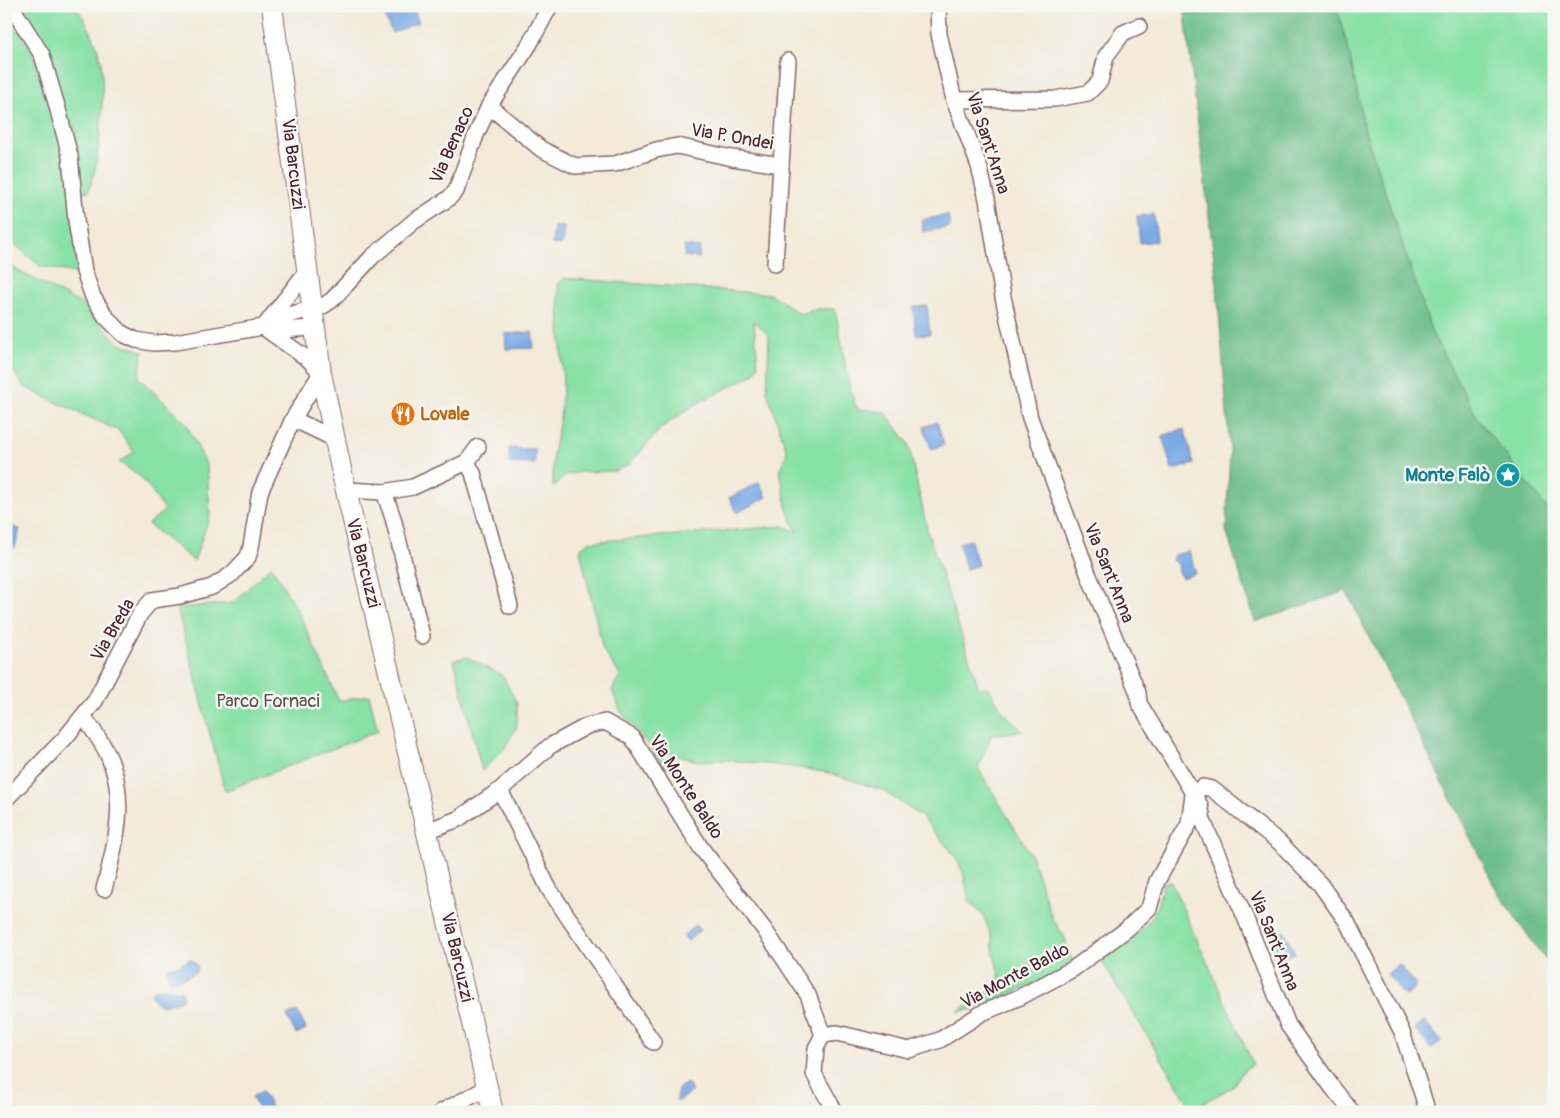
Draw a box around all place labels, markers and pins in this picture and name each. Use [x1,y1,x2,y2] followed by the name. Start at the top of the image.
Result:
[390,401,416,427] restaurant icon: Lovale
[420,403,471,426] place label: Lovale
[1495,462,1521,488] place icon: Monte Falò
[1405,464,1490,487] place label: Monte Falò

